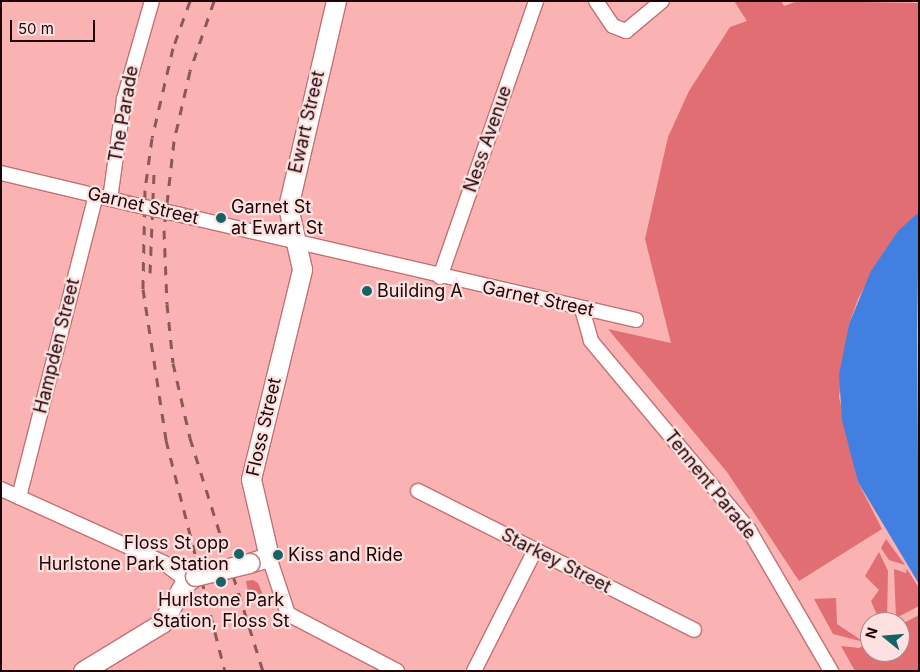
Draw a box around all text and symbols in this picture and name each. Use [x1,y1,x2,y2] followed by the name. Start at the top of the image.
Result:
[12,10,98,42] scale bar
[18,19,54,38] text: 50 m
[105,64,143,164] street label: The Parade
[285,69,329,175] street label: Ewart Street
[460,83,516,195] street label: Ness Avenue
[85,183,201,229] street label: Garnet Street
[231,197,323,240] place label: Garnet St at Ewart St
[215,212,227,224] marker: Garnet St at Ewart St
[30,276,84,416] street label: Hampden Street
[480,277,596,321] street label: Garnet Street
[377,280,463,302] place label: Building A
[361,285,373,297] marker: Building A
[242,376,286,478] street label: Floss Street
[659,426,761,544] street label: Tennent Parade
[498,524,614,598] street label: Starkey Street
[38,533,229,576] place label: Floss St opp Hurlstone Park Station
[288,544,403,566] place label: Kiss and Ride
[233,548,245,560] marker: Floss St opp Hurlstone Park Station
[272,549,284,561] marker: Kiss and Ride
[215,576,227,588] marker: Hurlstone Park Station, Floss St
[153,590,289,632] place label: Hurlstone Park Station, Floss St
[860,612,910,662] north arrow
[861,625,881,640] text: N

